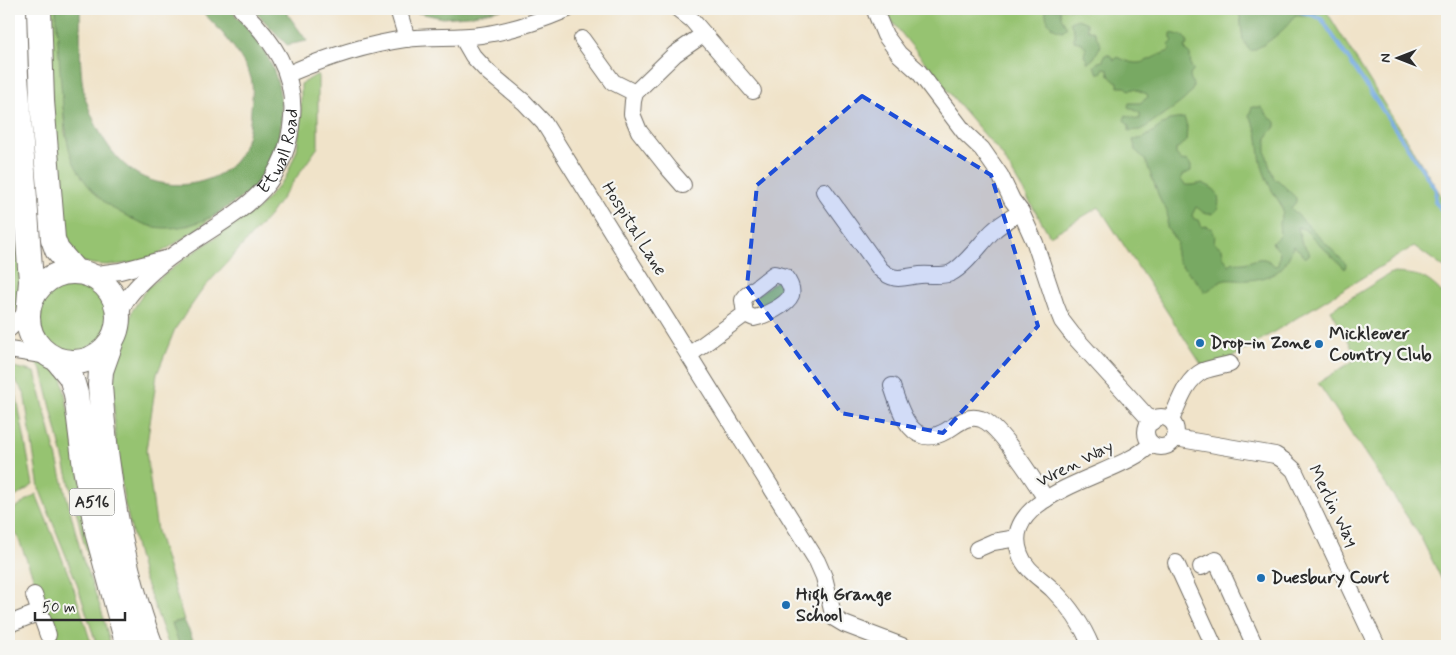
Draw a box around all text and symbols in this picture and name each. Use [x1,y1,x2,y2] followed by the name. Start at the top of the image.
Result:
[1374,32,1424,82] north arrow
[1377,53,1395,63] text: N
[252,108,305,199] street label: Etwall Road
[596,178,672,280] street label: Hospital Lane
[1329,322,1432,367] place label: Mickleover Country Club
[1210,331,1312,355] place label: Drop-in Zone
[1194,337,1206,349] marker: Drop-in Zone
[1313,338,1325,350] marker: Mickleover Country Club
[1032,434,1118,494] street label: Wren Way
[1302,461,1364,551] street label: Merlin Way
[70,488,114,516] road number: A516
[1271,566,1389,590] place label: Duesbury Court
[1255,572,1267,584] marker: Duesbury Court
[796,583,892,628] place label: High Grange School
[35,590,125,622] scale bar
[42,598,76,618] text: 50 m
[780,599,792,611] marker: High Grange School

